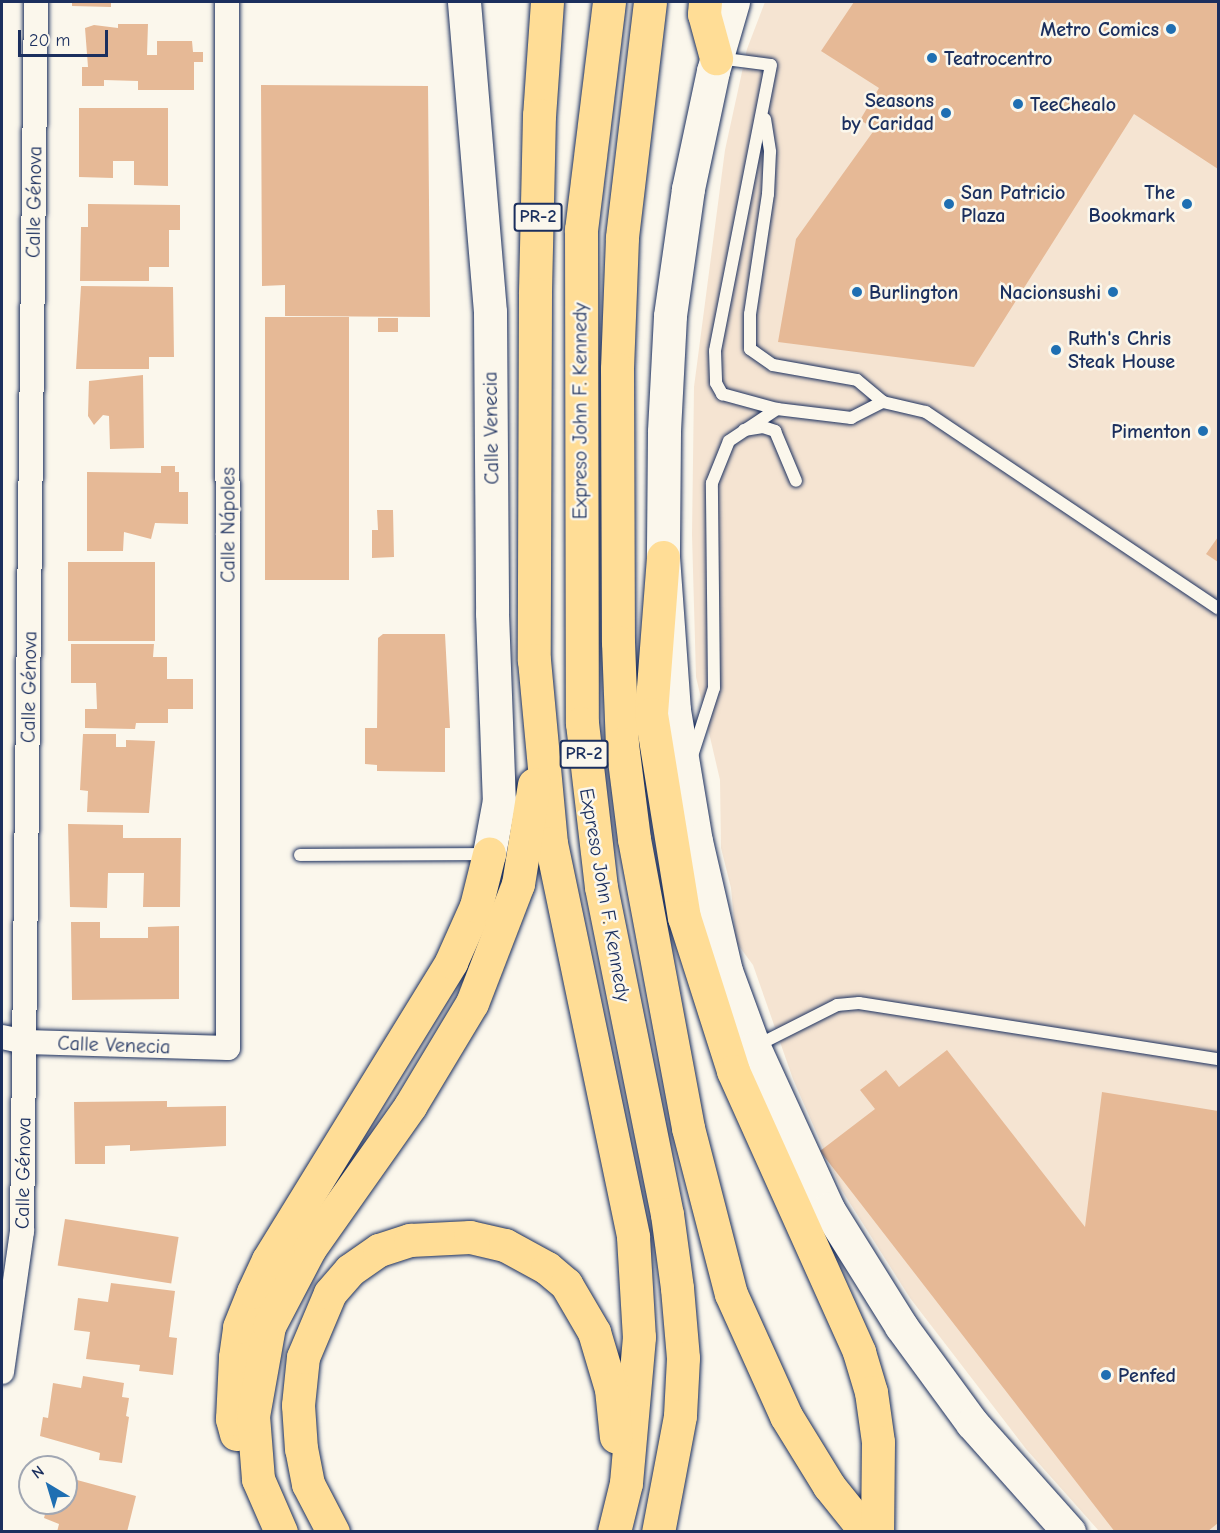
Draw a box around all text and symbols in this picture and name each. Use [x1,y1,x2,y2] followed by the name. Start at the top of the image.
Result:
[1040,17,1159,41] place label: Metro Comics
[21,18,111,56] scale bar
[1164,22,1178,36] marker: Metro Comics
[29,30,70,51] text: 20 m
[944,46,1052,70] place label: Teatrocentro
[925,51,939,65] marker: Teatrocentro
[841,89,934,136] place label: Seasons by Caridad
[1030,92,1116,116] place label: TeeChealo
[1011,97,1025,111] marker: TeeChealo
[939,106,953,120] marker: Seasons by Caridad
[21,146,47,258] street label: Calle Génova
[961,180,1065,227] place label: San Patricio Plaza
[1088,180,1175,227] place label: The Bookmark
[942,197,956,211] marker: San Patricio Plaza
[1180,197,1194,211] marker: The Bookmark
[512,202,564,232] road number: PR-2
[869,280,958,304] place label: Burlington
[1000,280,1101,304] place label: Nacionsushi
[850,285,864,299] marker: Burlington
[1106,285,1120,299] marker: Nacionsushi
[568,303,592,519] street label: Expreso John F. Kennedy
[1068,326,1175,373] place label: Ruth's Chris Steak House
[1049,343,1063,357] marker: Ruth's Chris Steak House
[478,371,504,485] street label: Calle Venecia
[1111,419,1191,443] place label: Pimenton
[1196,424,1210,438] marker: Pimenton
[216,467,240,583] street label: Calle Nápoles
[16,631,42,743] street label: Calle Génova
[558,739,610,769] road number: PR-2
[574,786,636,1004] street label: Expreso John F. Kennedy
[57,1031,171,1059] street label: Calle Venecia
[10,1117,36,1229] street label: Calle Génova
[1118,1363,1176,1387] place label: Penfed
[1099,1368,1113,1382] marker: Penfed
[18,1455,78,1515] north arrow
[28,1462,48,1483] text: N

